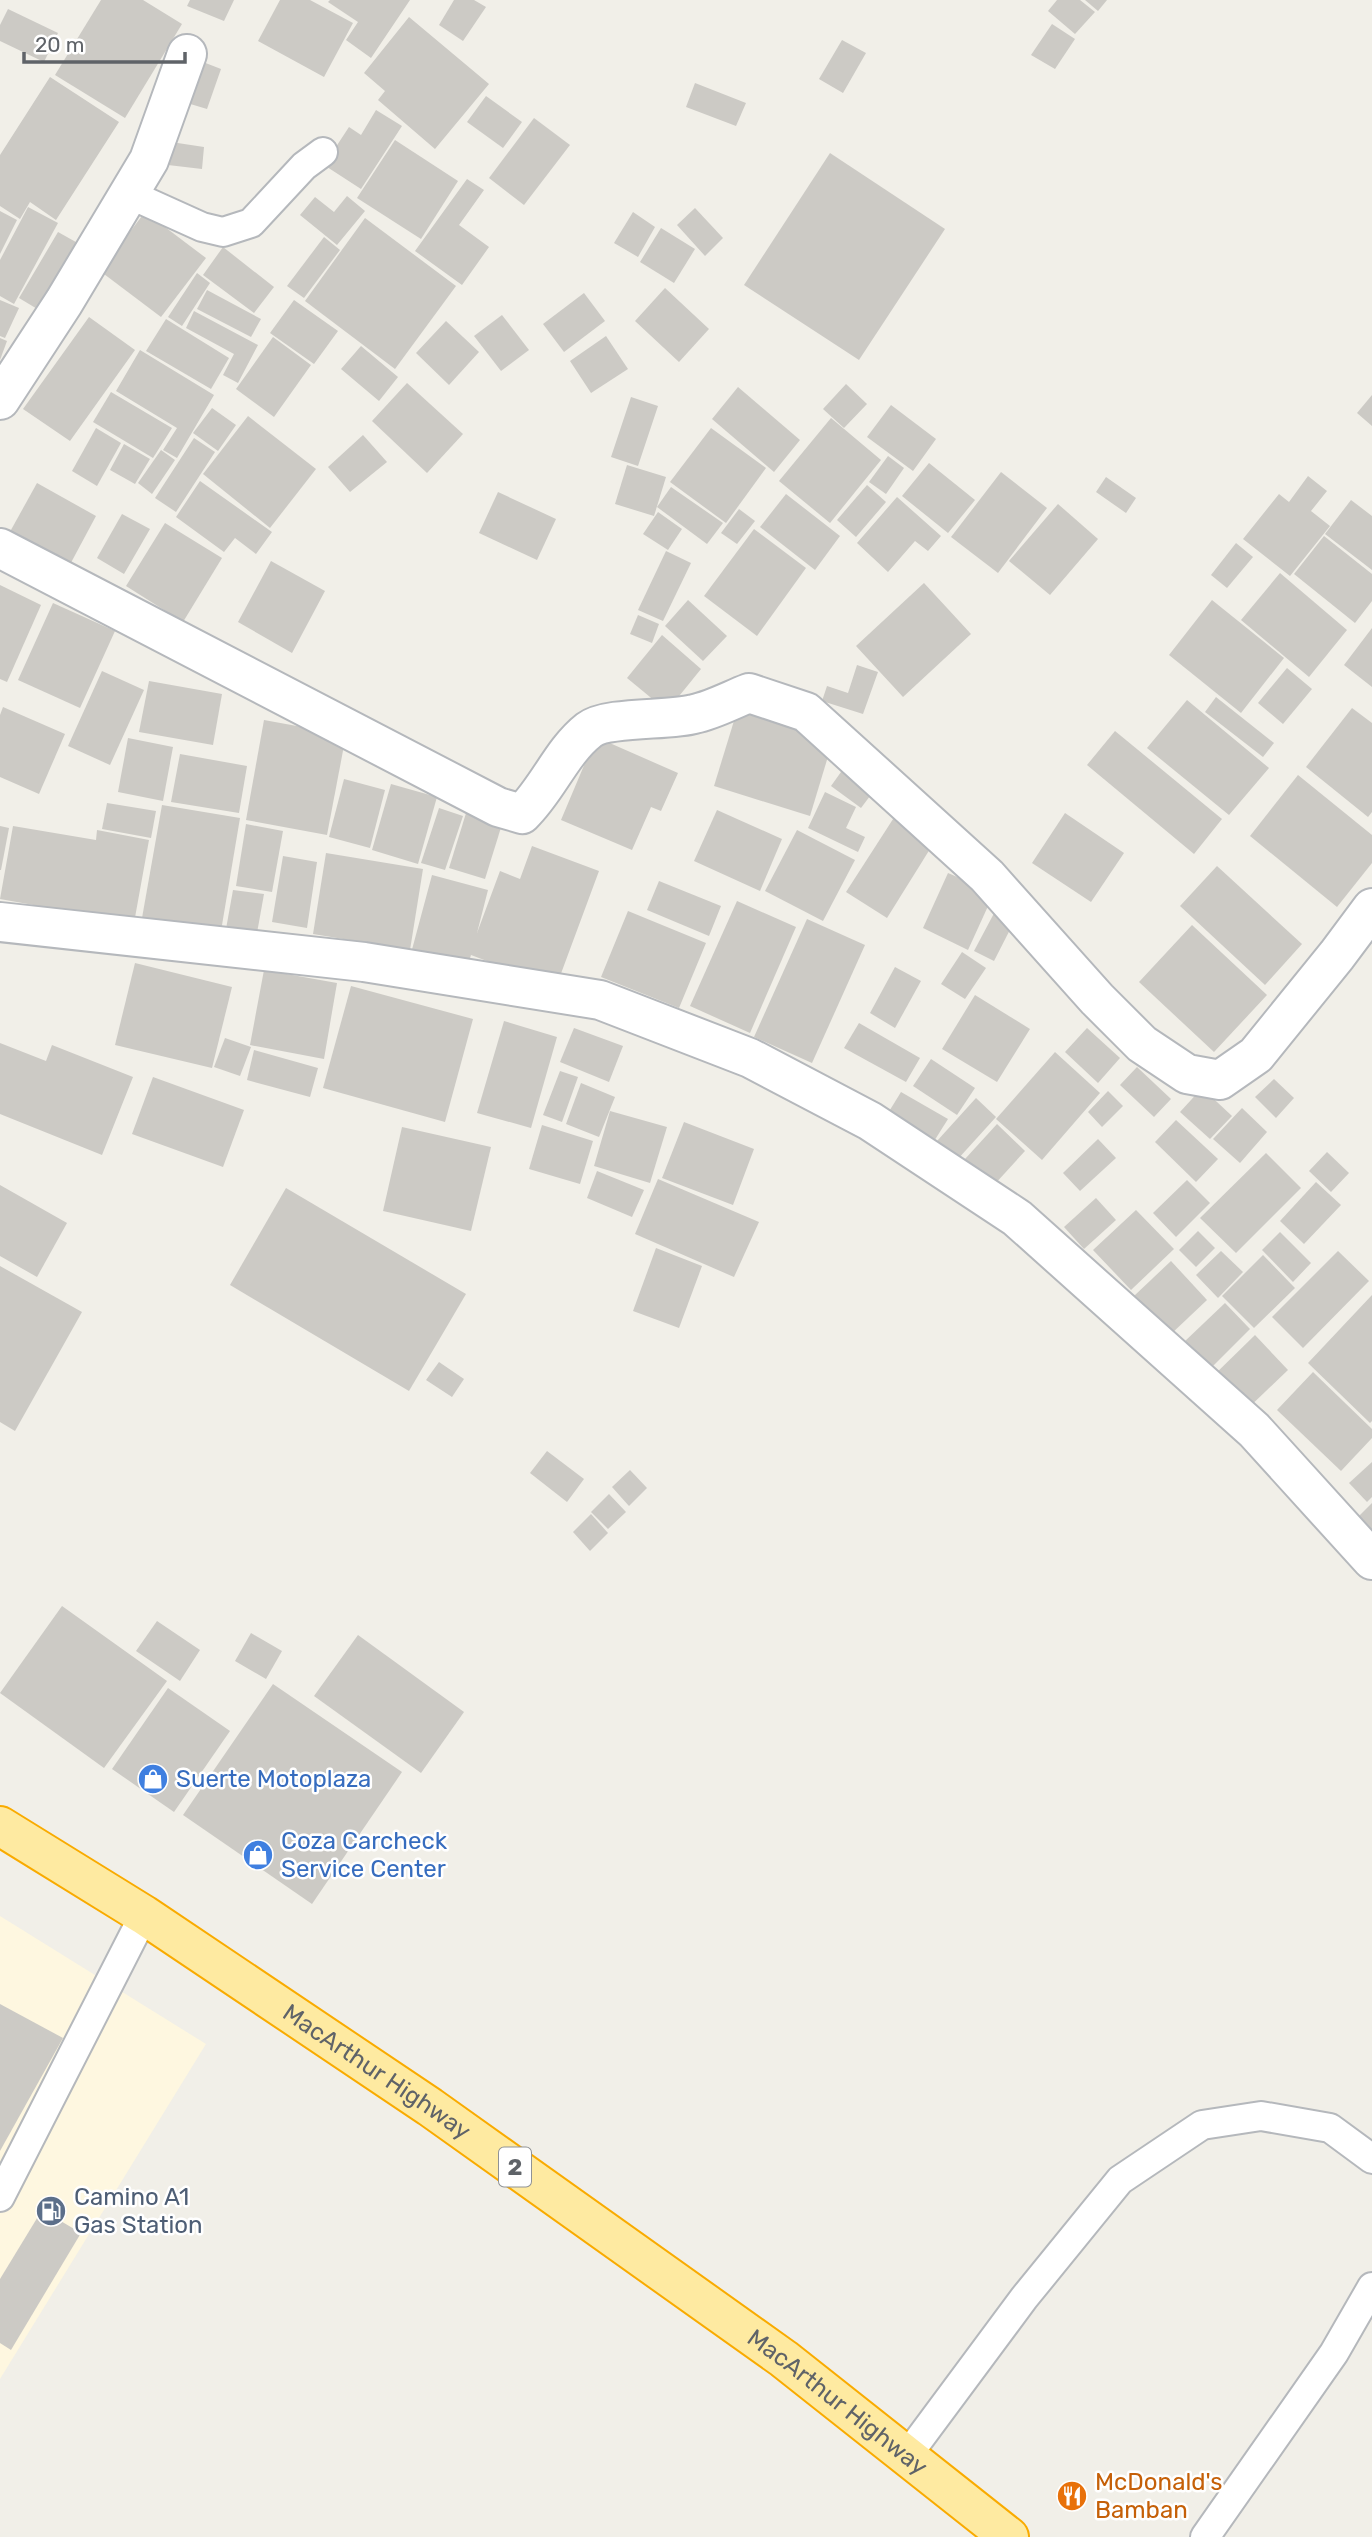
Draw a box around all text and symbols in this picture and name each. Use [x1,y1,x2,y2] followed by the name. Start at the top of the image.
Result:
[24,21,186,65] scale bar
[35,32,84,57] text: 20 m
[136,1762,170,1796] shop icon: Suerte Motoplaza
[176,1765,371,1793] place label: Suerte Motoplaza
[281,1827,448,1883] place label: Coza Carcheck Service Center
[241,1838,275,1872] shop icon: Coza Carcheck Service Center
[278,1998,476,2145] street label: MacArthur Highway
[499,2148,531,2186] road number: 2
[74,2183,203,2239] place label: Camino A1 Gas Station
[34,2194,68,2228] fuel station icon: Camino A1 Gas Station
[742,2323,933,2481] street label: MacArthur Highway
[1095,2468,1222,2524] place label: McDonald's Bamban
[1055,2479,1089,2513] restaurant icon: McDonald's Bamban

